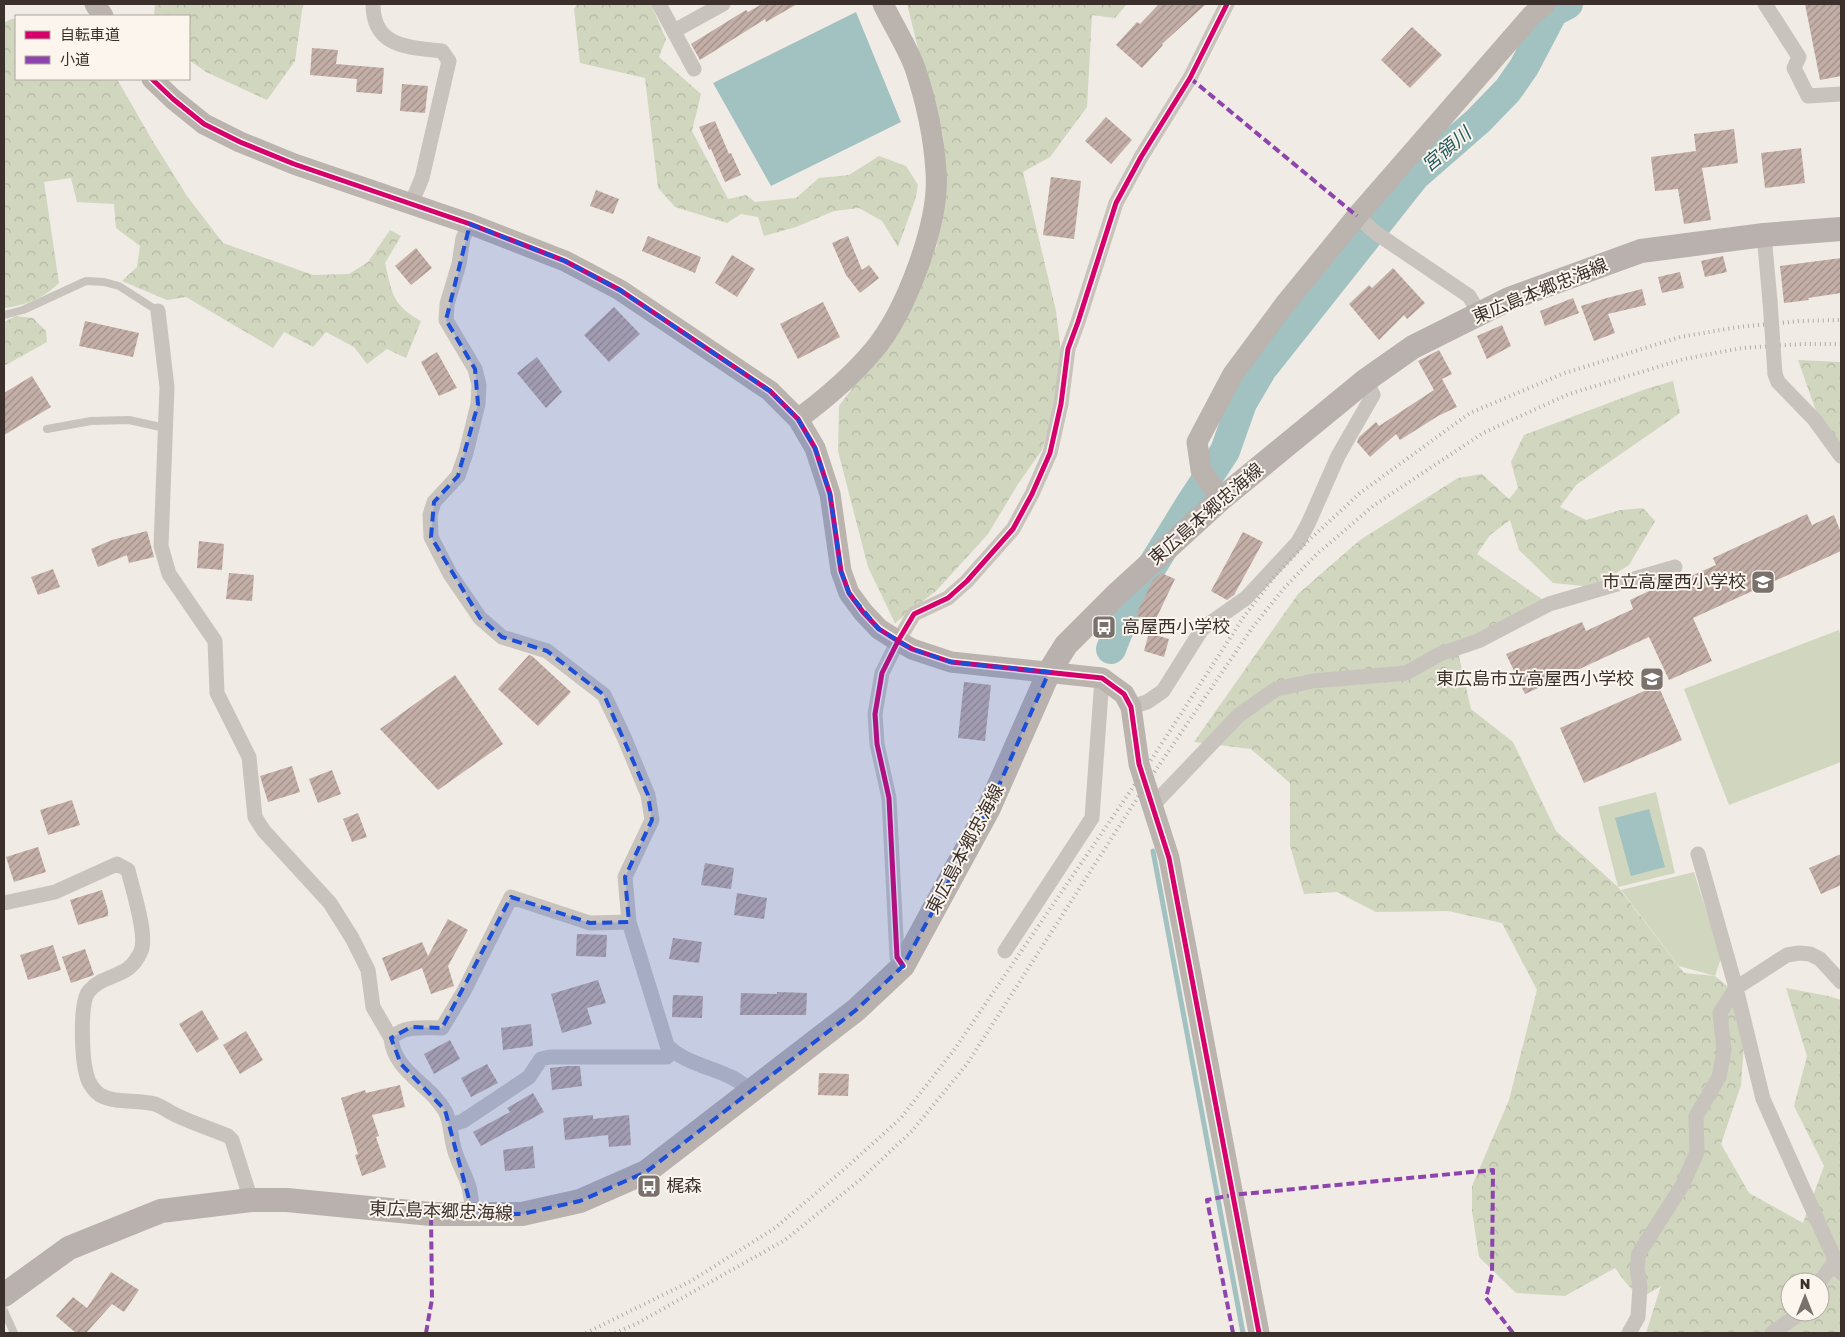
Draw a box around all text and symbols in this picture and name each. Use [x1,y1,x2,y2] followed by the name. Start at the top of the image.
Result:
[15,15,190,80] legend
[60,25,120,43] text: 自転車道
[60,50,90,68] text: 小道
[1416,120,1476,176] water label: 宮領川
[1469,253,1611,327] street label: 東広島本郷忠海線
[1144,458,1267,569] street label: 東広島本郷忠海線
[1750,569,1776,595] school or university icon: 市立高屋西小学校
[1602,570,1746,592] place label: 市立高屋西小学校
[1091,614,1117,640] bus stop icon: 高屋西小学校
[1122,615,1230,637] place label: 高屋西小学校
[1639,666,1665,692] school or university icon: 東広島市立高屋西小学校
[1436,667,1634,689] place label: 東広島市立高屋西小学校
[921,780,1008,917] street label: 東広島本郷忠海線
[636,1173,662,1199] bus stop icon: 梶森
[666,1174,702,1196] place label: 梶森
[369,1196,513,1224] street label: 東広島本郷忠海線
[1780,1272,1830,1322] north arrow
[1800,1275,1810,1292] text: N

